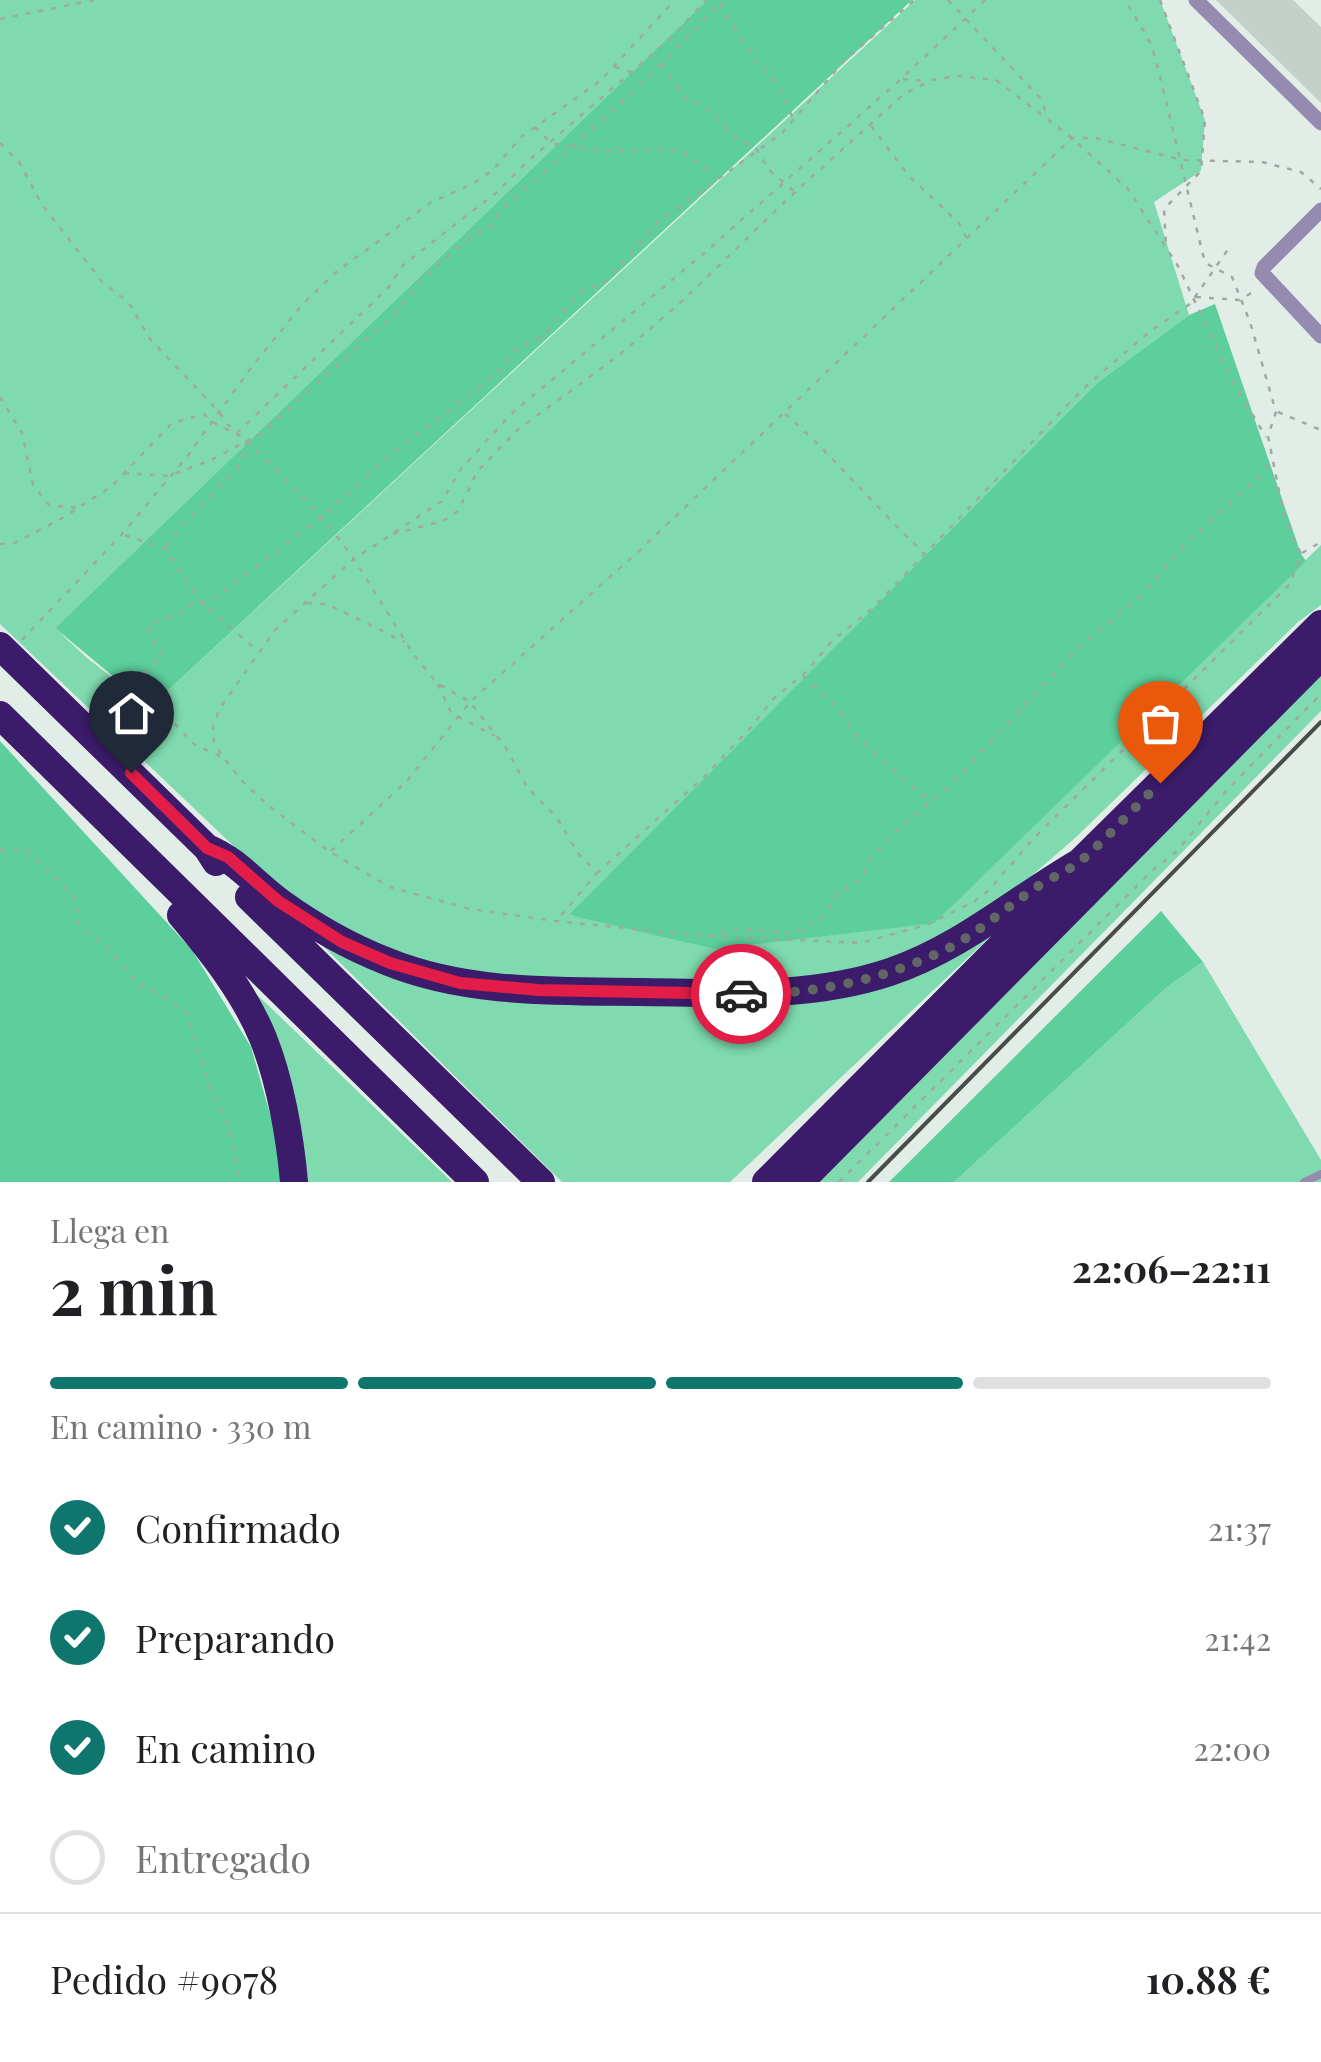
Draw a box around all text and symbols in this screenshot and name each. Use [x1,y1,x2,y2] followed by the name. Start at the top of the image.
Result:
[89,671,174,774] pin
[1118,681,1203,784] pin
[104,686,159,741] icon: home
[1133,696,1188,751] icon: bag
[691,944,791,1044] courier
[714,967,769,1022] icon: car
[50,1208,169,1251] text: Llega en
[1072,1242,1271,1293] text: 22:06–22:11
[50,1245,218,1331] text: 2 min
[50,1404,311,1447] text: En camino · 330 m
[50,1500,105,1555] icon: check
[135,1502,341,1553] text: Confirmado
[1208,1506,1271,1549] text: 21:37
[50,1610,105,1665] icon: check
[135,1612,335,1663] text: Preparando
[1204,1616,1271,1659] text: 21:42
[50,1720,105,1775] icon: check
[135,1722,316,1773] text: En camino
[1193,1726,1271,1769] text: 22:00
[135,1832,311,1883] text: Entregado
[50,1953,278,2004] text: Pedido #9078
[1146,1953,1271,2004] text: 10.88 €

